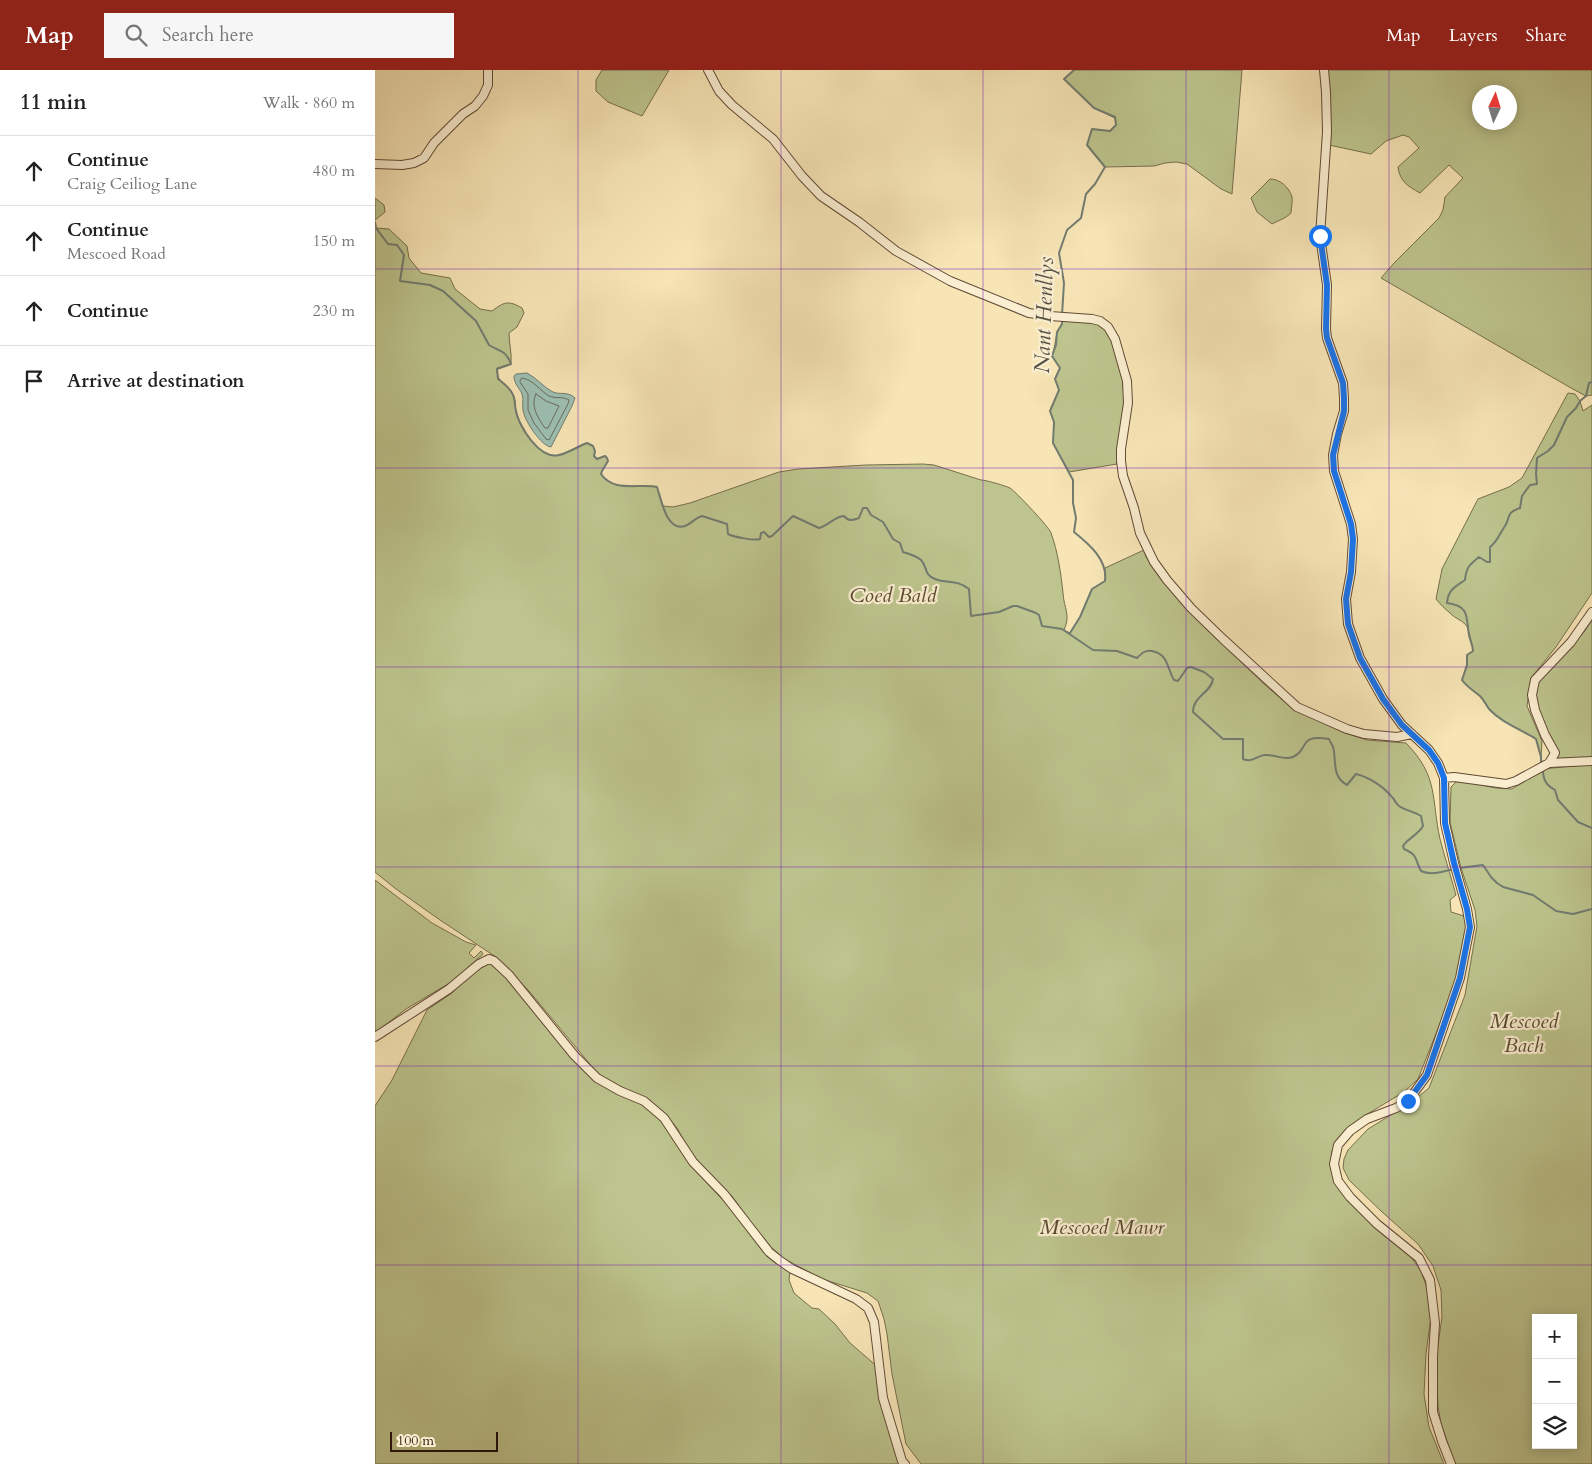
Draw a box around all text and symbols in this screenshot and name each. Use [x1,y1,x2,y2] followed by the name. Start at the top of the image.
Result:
[104,13,454,58] search box
[25,19,74,52] text: Map
[122,21,150,49] icon: search
[162,22,254,48] text: Search here
[1386,23,1421,48] text: Map
[1449,23,1498,48] text: Layers
[1526,23,1567,48] text: Share
[1472,85,1517,130] north arrow
[20,88,87,117] text: 11 min
[263,92,355,114] text: Walk · 860 m
[67,147,149,173] text: Continue
[20,157,48,185] icon: ahead
[313,160,355,182] text: 480 m
[67,173,197,195] text: Craig Ceiliog Lane
[67,217,149,243] text: Continue
[1309,225,1332,248] route start
[20,227,48,255] icon: ahead
[313,230,355,252] text: 150 m
[67,243,166,265] text: Mescoed Road
[1027,256,1061,374] water label: Nant Henllys
[20,297,48,325] icon: ahead
[67,298,149,324] text: Continue
[313,300,355,322] text: 230 m
[20,367,48,395] icon: arrive
[67,368,244,394] text: Arrive at destination
[849,581,938,610] park label: Coed Bald
[1490,1007,1559,1060] park label: Mescoed Bach
[1397,1090,1420,1113] route end
[1040,1213,1166,1242] park label: Mescoed Mawr
[1532,1314,1577,1449] map controls
[1532,1314,1577,1359] button: +
[1532,1359,1577,1404] button: −
[1532,1404,1577,1449] button: layers
[390,1429,497,1452] scale bar
[397,1431,434,1450] text: 100 m

